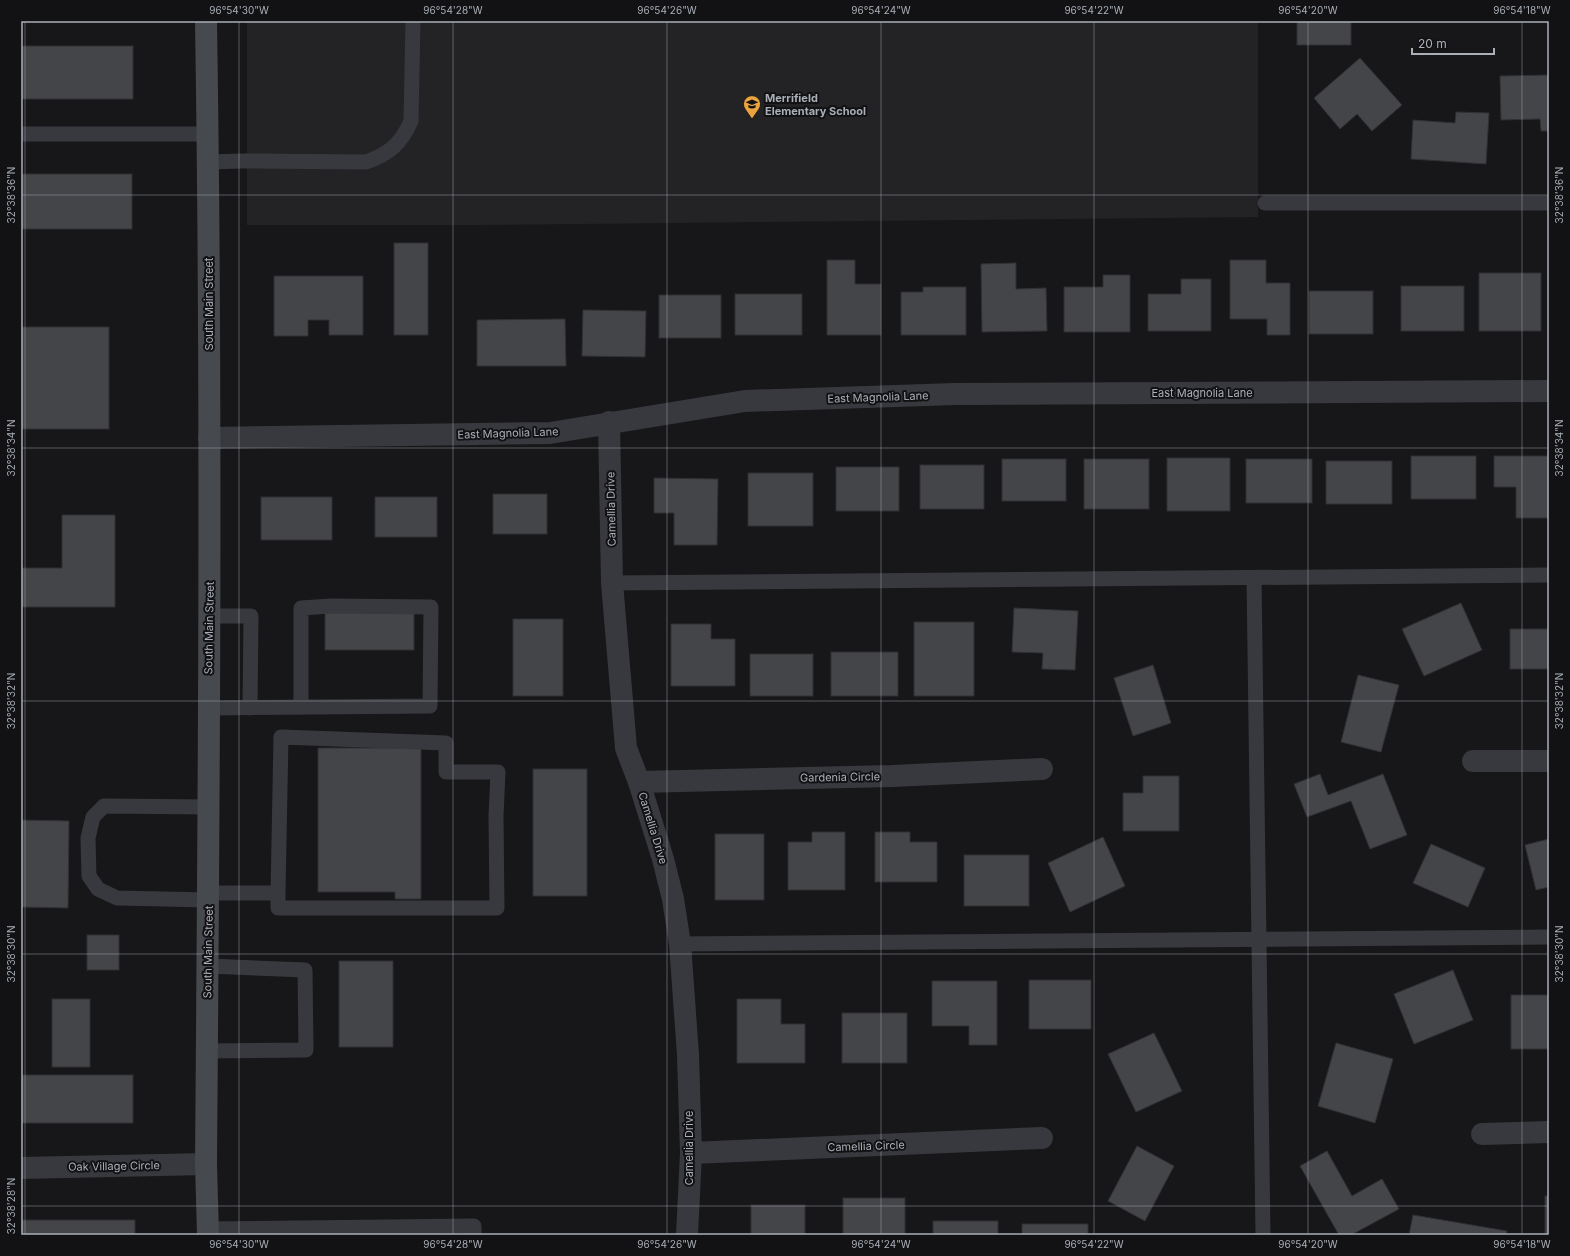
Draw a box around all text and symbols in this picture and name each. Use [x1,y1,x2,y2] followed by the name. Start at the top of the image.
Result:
[209,4,269,16] text: 96°54'30"W
[423,4,483,16] text: 96°54'28"W
[637,4,697,16] text: 96°54'26"W
[851,4,911,16] text: 96°54'24"W
[1064,4,1124,16] text: 96°54'22"W
[1278,4,1338,16] text: 96°54'20"W
[1493,4,1551,16] text: 96°54'18"W
[1412,30,1494,56] scale bar
[1418,36,1447,51] text: 20 m
[765,91,866,118] place label: Merrifield Elementary School
[742,94,762,119] school or university icon: Merrifield Elementary School
[5,167,17,223] text: 32°38'36"N
[1553,167,1565,223] text: 32°38'36"N
[202,257,216,350] street label: South Main Street
[1151,386,1253,400] street label: East Magnolia Lane
[827,388,929,406] street label: East Magnolia Lane
[5,419,17,477] text: 32°38'34"N
[1553,419,1565,477] text: 32°38'34"N
[457,424,559,442] street label: East Magnolia Lane
[603,471,619,547] street label: Camellia Drive
[201,581,217,674] street label: South Main Street
[5,673,17,729] text: 32°38'32"N
[1553,673,1565,729] text: 32°38'32"N
[800,769,880,785] street label: Gardenia Circle
[635,790,671,866] street label: Camellia Drive
[200,905,216,998] street label: South Main Street
[5,926,17,982] text: 32°38'30"N
[1553,926,1565,982] text: 32°38'30"N
[682,1111,696,1185] street label: Camellia Drive
[827,1138,905,1154] street label: Camellia Circle
[68,1158,160,1174] street label: Oak Village Circle
[5,1178,17,1234] text: 32°38'28"N
[209,1238,269,1250] text: 96°54'30"W
[423,1238,483,1250] text: 96°54'28"W
[637,1238,697,1250] text: 96°54'26"W
[851,1238,911,1250] text: 96°54'24"W
[1064,1238,1124,1250] text: 96°54'22"W
[1278,1238,1338,1250] text: 96°54'20"W
[1493,1238,1551,1250] text: 96°54'18"W

